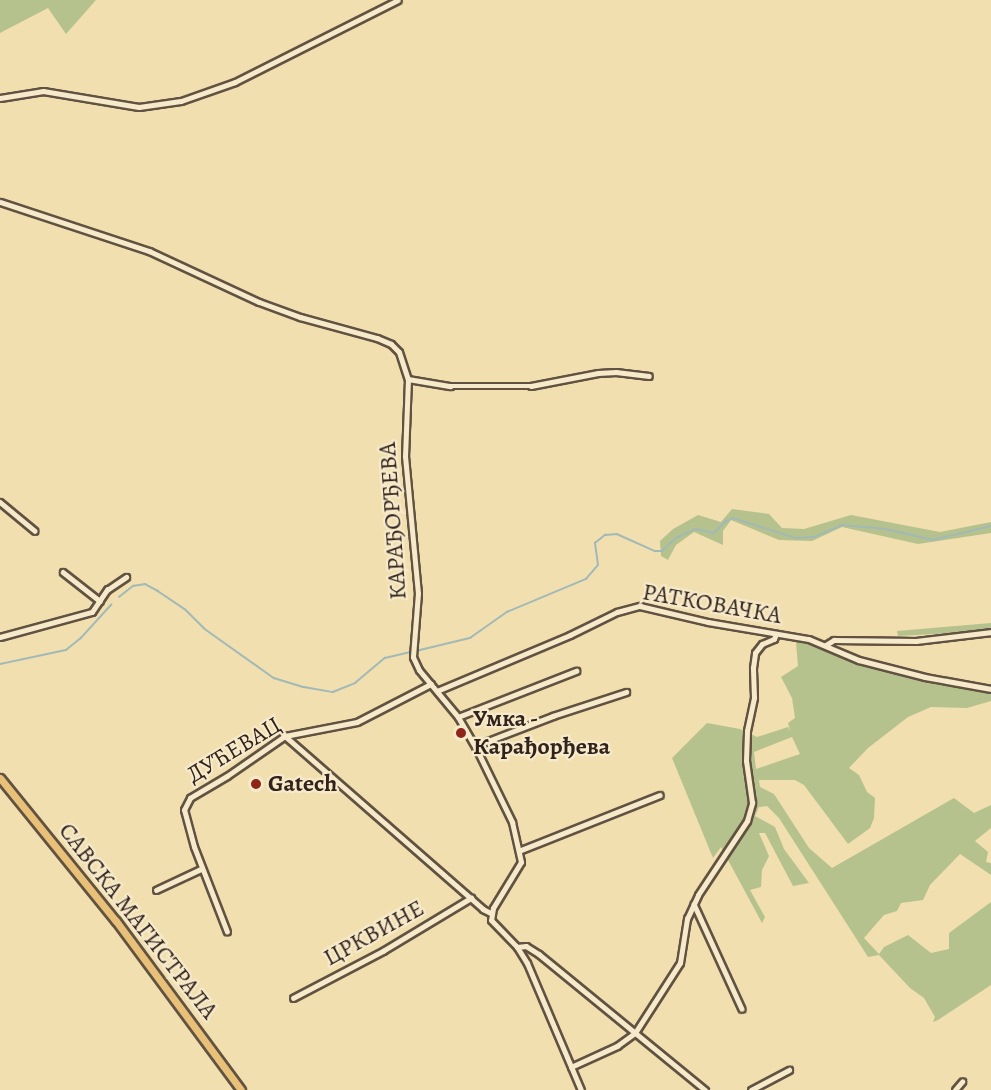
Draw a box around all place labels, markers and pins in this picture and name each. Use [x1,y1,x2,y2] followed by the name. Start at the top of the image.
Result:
[473,705,610,761] place label: Умка - Карађорђева
[454,726,468,740] marker: Умка - Карађорђева
[268,770,337,798] place label: Gatech
[249,777,263,791] marker: Gatech

